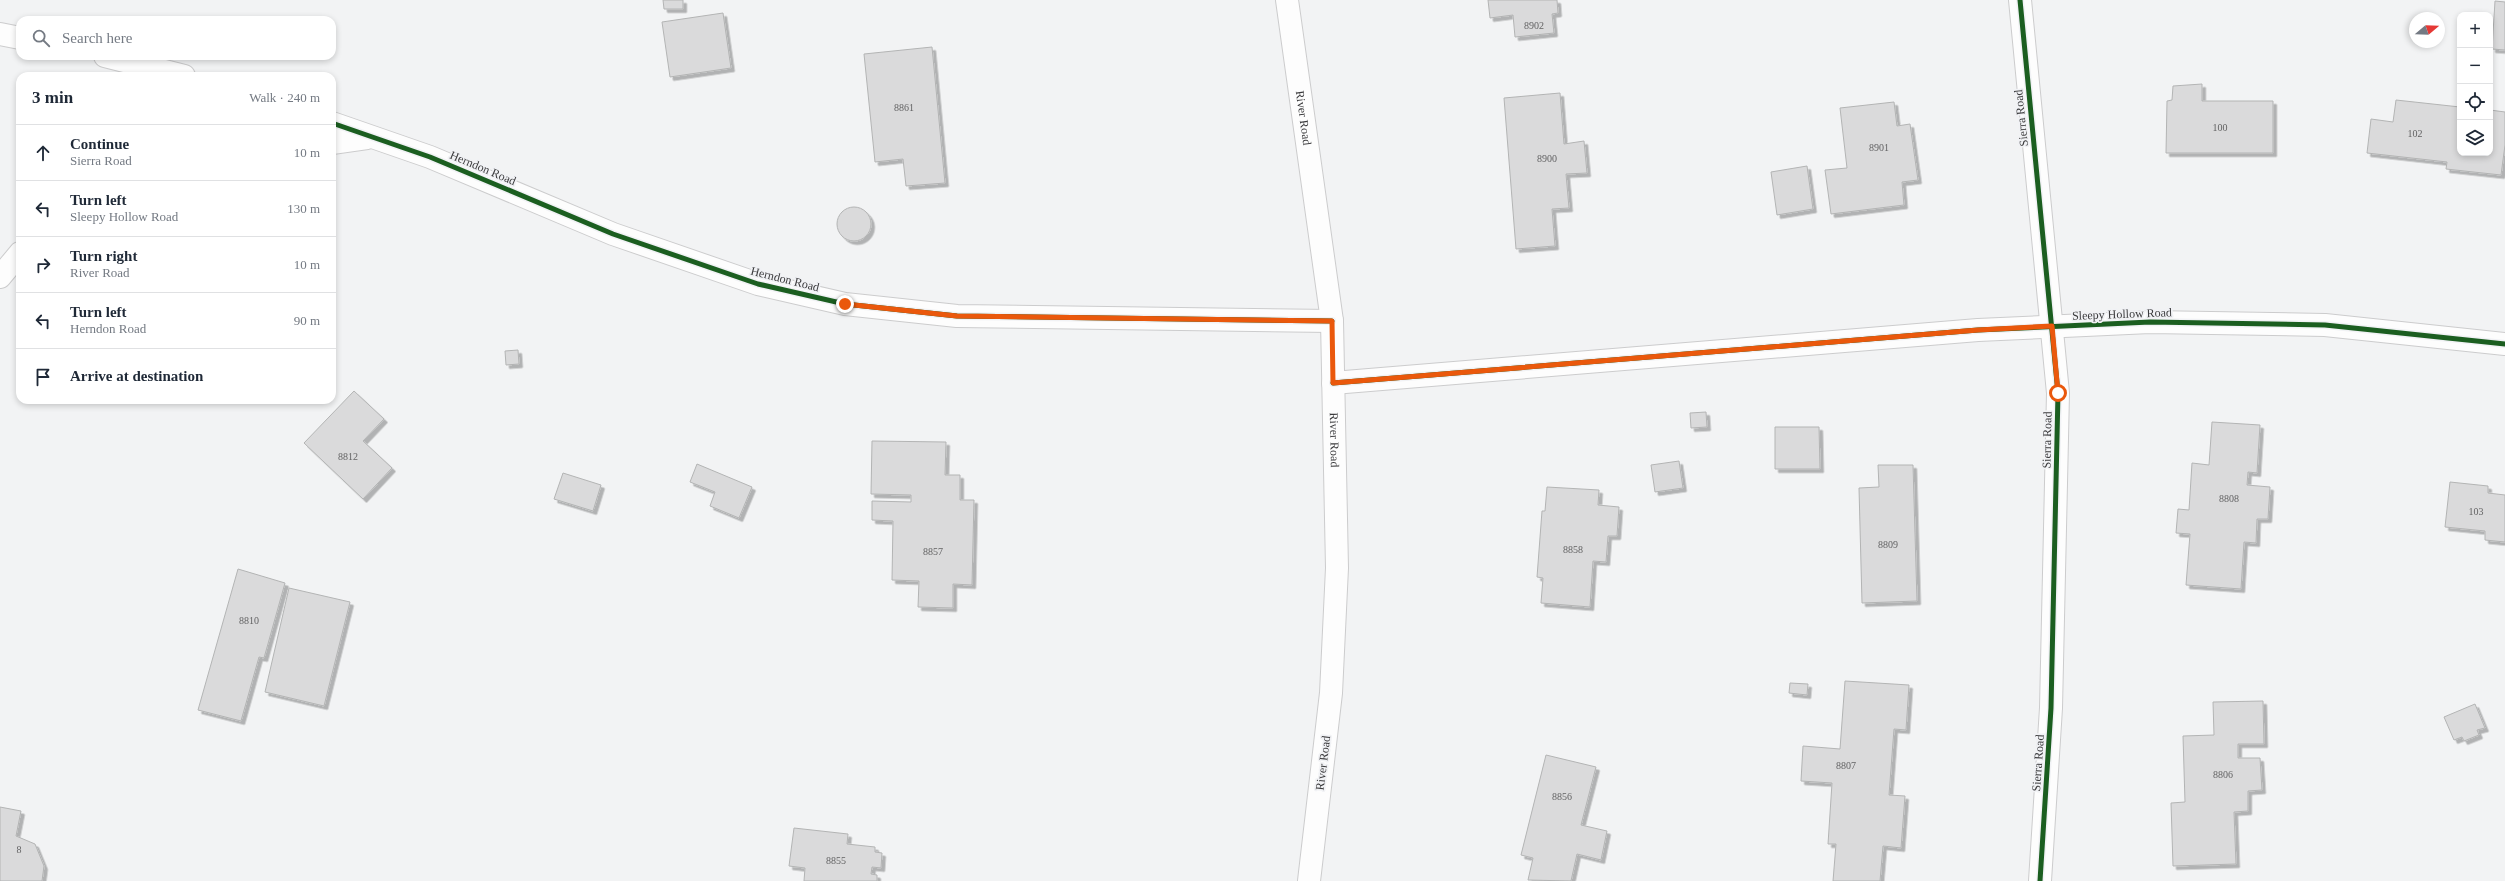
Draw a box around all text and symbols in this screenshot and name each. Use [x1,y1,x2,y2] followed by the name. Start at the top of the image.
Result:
[2409,12,2445,48] north arrow
[2457,12,2493,156] map controls
[2457,12,2493,48] button: +
[16,16,336,60] search box
[1524,20,1544,31] house number: 8902
[30,27,52,49] icon: search
[62,30,132,46] text: Search here
[2457,48,2493,84] button: −
[2457,84,2493,120] button: locate
[32,88,73,107] text: 3 min
[2011,89,2031,147] street label: Sierra Road
[249,90,320,105] text: Walk · 240 m
[1293,90,1314,146] street label: River Road
[894,102,914,113] house number: 8861
[2457,120,2493,156] button: layers
[2213,122,2228,133] house number: 100
[2408,128,2423,139] house number: 102
[70,136,129,152] text: Continue
[32,142,54,164] icon: ahead
[1869,142,1889,153] house number: 8901
[294,145,320,160] text: 10 m
[448,148,518,188] street label: Herndon Road
[70,153,132,168] text: Sierra Road
[1537,153,1557,164] house number: 8900
[70,192,127,208] text: Turn left
[32,198,54,220] icon: left
[287,201,320,216] text: 130 m
[70,209,178,224] text: Sleepy Hollow Road
[70,248,137,264] text: Turn right
[32,254,54,276] icon: right
[294,257,320,272] text: 10 m
[749,264,821,294] street label: Herndon Road
[70,265,130,280] text: River Road
[836,295,854,313] route end
[70,304,127,320] text: Turn left
[2072,305,2172,323] street label: Sleepy Hollow Road
[32,310,54,332] icon: left
[294,313,320,328] text: 90 m
[70,321,146,336] text: Herndon Road
[32,366,54,388] icon: arrive
[70,368,203,384] text: Arrive at destination
[2049,384,2067,402] route start
[2040,411,2054,469] street label: Sierra Road
[1327,412,1342,467] street label: River Road
[338,451,358,462] house number: 8812
[2219,493,2239,504] house number: 8808
[2469,506,2484,517] house number: 103
[1878,539,1898,550] house number: 8809
[1563,544,1583,555] house number: 8858
[923,546,943,557] house number: 8857
[239,615,259,626] house number: 8810
[2029,734,2047,792] street label: Sierra Road
[1313,735,1333,791] street label: River Road
[1836,760,1856,771] house number: 8807
[2213,769,2233,780] house number: 8806
[1552,791,1572,802] house number: 8856
[17,844,22,855] house number: 8
[826,855,846,866] house number: 8855

